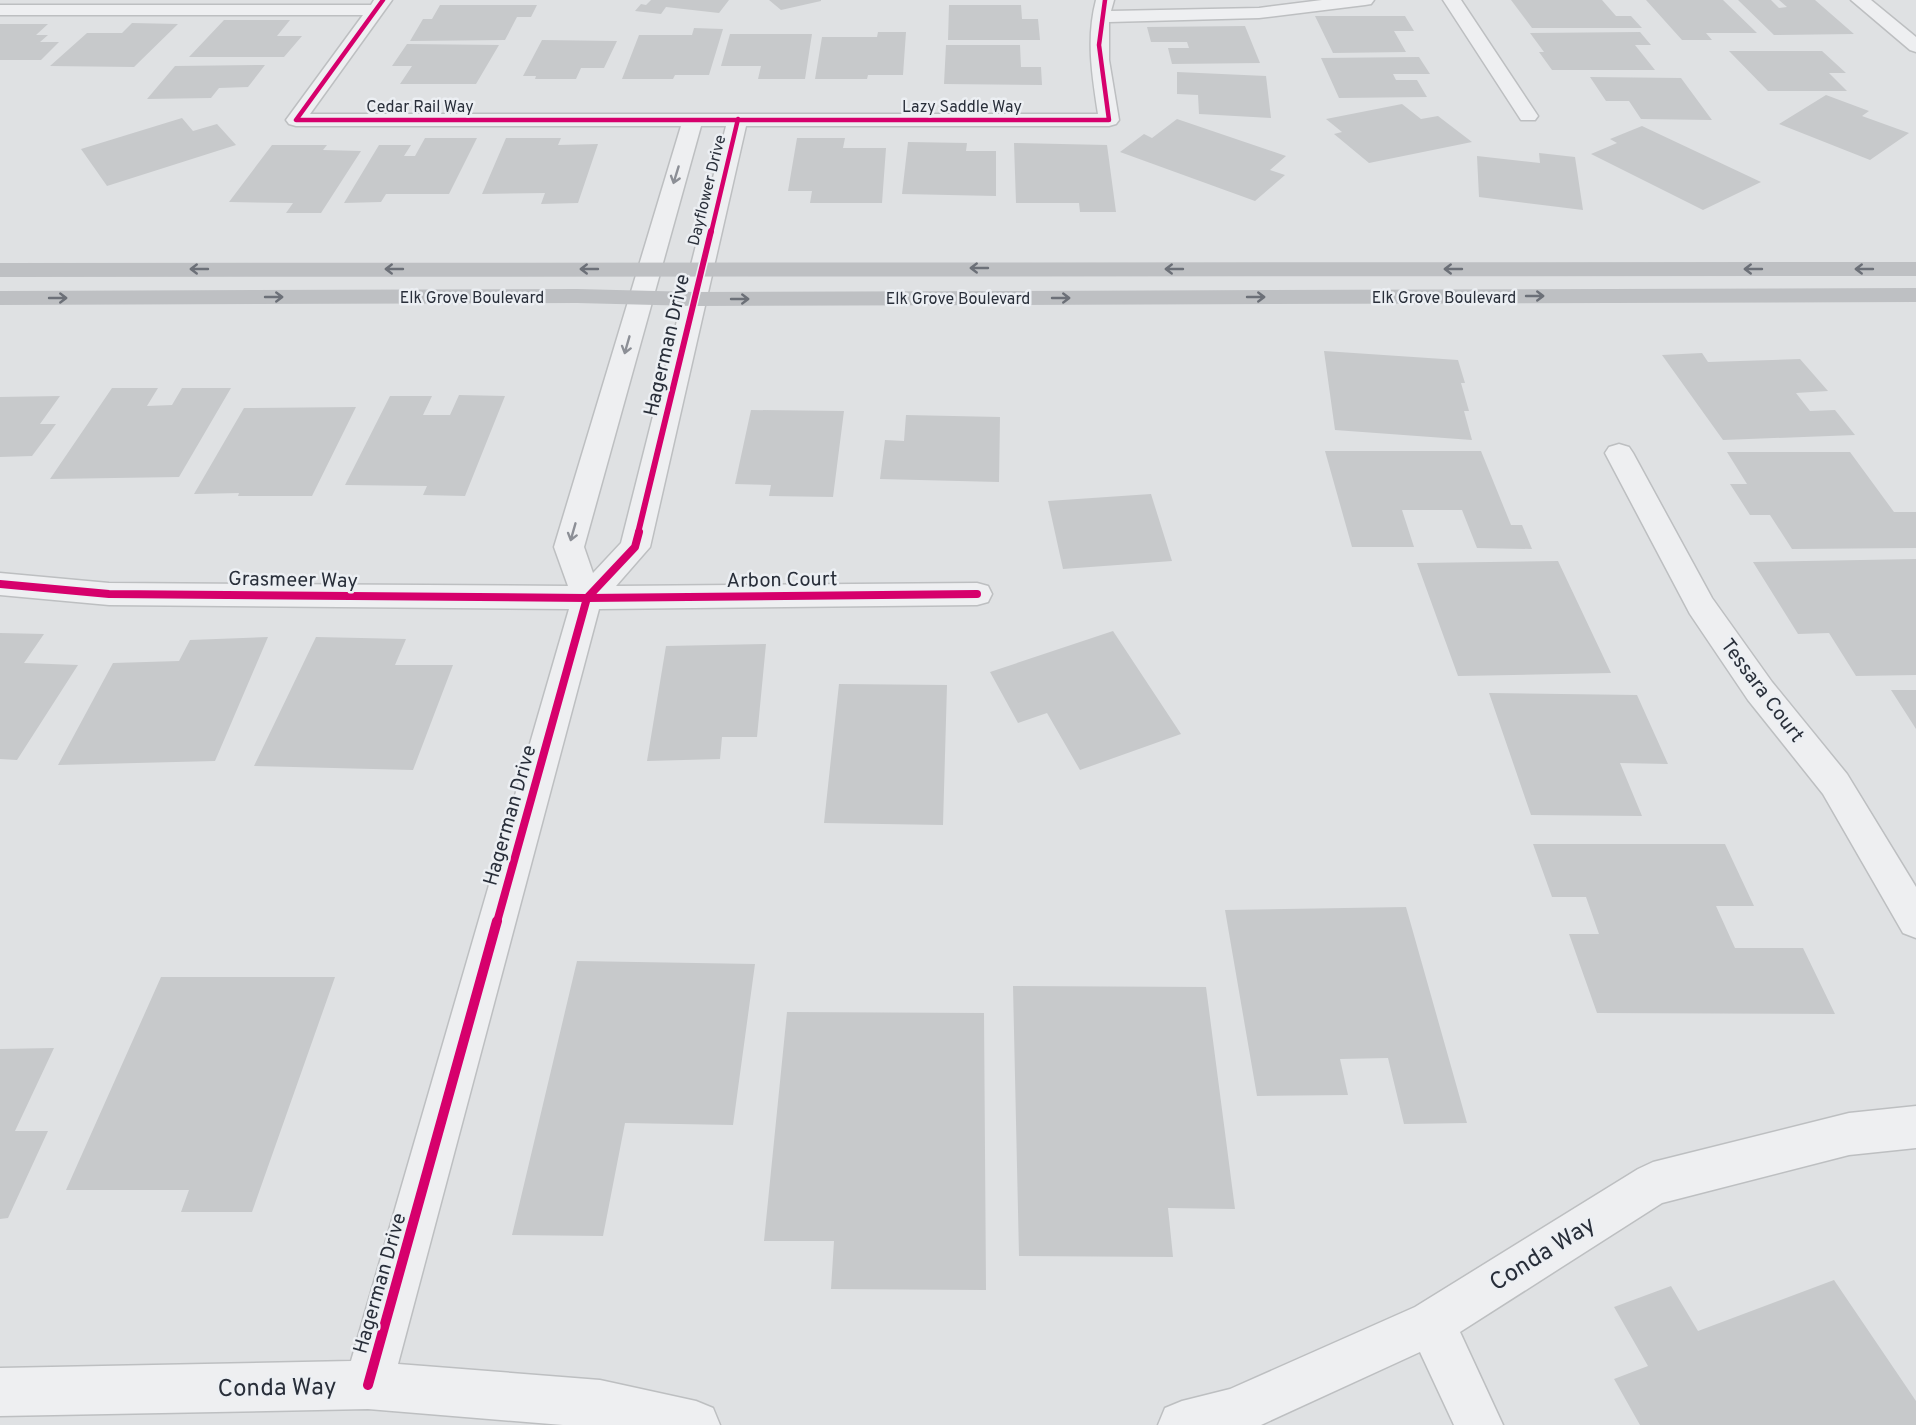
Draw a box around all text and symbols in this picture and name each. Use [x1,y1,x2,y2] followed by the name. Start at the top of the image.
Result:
[366,98,474,118] street label: Cedar Rail Way
[902,98,1022,118] street label: Lazy Saddle Way
[684,133,731,248] street label: Dayflower Drive
[670,165,681,184] one-way arrow
[970,262,990,274] one-way arrow
[190,263,210,275] one-way arrow
[385,263,405,275] one-way arrow
[580,263,600,275] one-way arrow
[1165,263,1185,275] one-way arrow
[1444,263,1464,275] one-way arrow
[1744,263,1764,275] one-way arrow
[1854,263,1874,275] one-way arrow
[639,272,697,419] street label: Hagerman Drive
[400,289,544,309] street label: Elk Grove Boulevard
[1372,289,1516,309] street label: Elk Grove Boulevard
[886,290,1030,310] street label: Elk Grove Boulevard
[1525,290,1545,302] one-way arrow
[264,291,284,303] one-way arrow
[1246,291,1266,303] one-way arrow
[48,292,68,304] one-way arrow
[1051,292,1071,304] one-way arrow
[730,293,750,305] one-way arrow
[621,335,632,354] one-way arrow
[567,523,578,542] one-way arrow
[228,567,358,595] street label: Grasmeer Way
[726,567,838,595] street label: Arbon Court
[1714,634,1809,748] street label: Tessara Court
[478,742,543,889] street label: Hagerman Drive
[348,1210,413,1357] street label: Hagerman Drive
[1485,1210,1601,1299] street label: Conda Way
[217,1373,337,1405] street label: Conda Way

